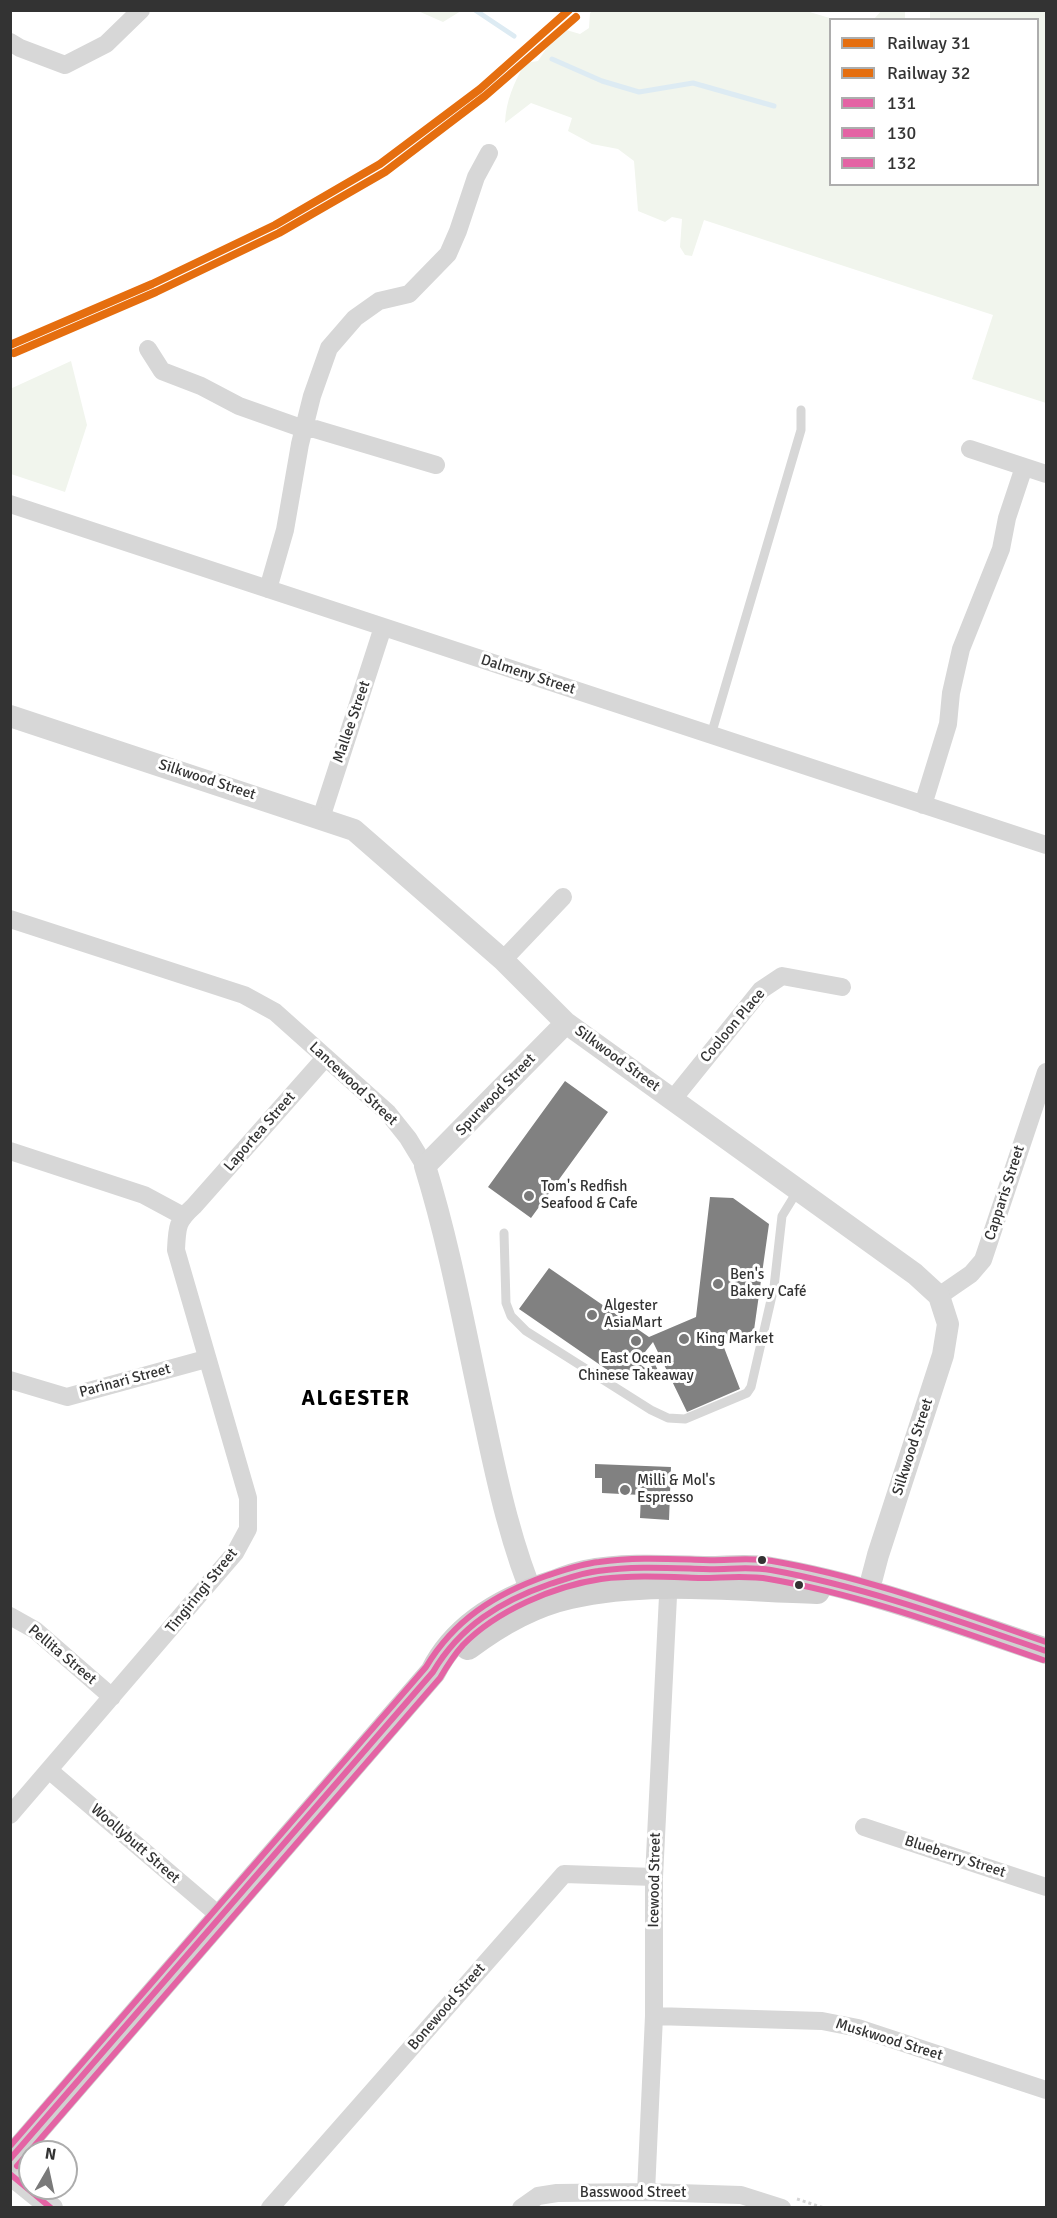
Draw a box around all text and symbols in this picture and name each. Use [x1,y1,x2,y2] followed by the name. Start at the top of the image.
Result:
[829,18,1039,186] legend
[887,32,970,54] text: Railway 31
[887,62,970,84] text: Railway 32
[887,92,916,114] text: 131
[887,122,916,144] text: 130
[887,152,916,174] text: 132
[478,651,578,699] street label: Dalmeny Street
[330,679,374,765] street label: Mallee Street
[156,756,258,804] street label: Silkwood Street
[697,985,769,1067] street label: Cooloon Place
[571,1022,663,1096] street label: Silkwood Street
[305,1038,401,1130] street label: Lancewood Street
[452,1050,540,1140] street label: Spurwood Street
[221,1089,299,1175] street label: Laportea Street
[981,1143,1029,1243] street label: Capparis Street
[541,1178,638,1213] place label: Tom's Redfish Seafood & Cafe
[522,1189,536,1203] marker: Tom's Redfish Seafood & Cafe
[730,1266,807,1301] place label: Ben's Bakery Café
[711,1277,725,1291] marker: Ben's Bakery Café
[604,1297,662,1332] place label: Algester AsiaMart
[585,1308,599,1322] marker: Algester AsiaMart
[696,1330,774,1348] place label: King Market
[677,1332,691,1346] marker: King Market
[629,1334,643,1348] marker: East Ocean Chinese Takeaway
[578,1350,694,1385] place label: East Ocean Chinese Takeaway
[77,1360,173,1402] street label: Parinari Street
[302,1386,410,1412] district label: ALGESTER
[889,1396,937,1498] street label: Silkwood Street
[637,1472,715,1507] place label: Milli & Mol's Espresso
[618,1483,632,1497] marker: Milli & Mol's Espresso
[162,1545,242,1637] street label: Tingiringi Street
[756,1554,768,1566] unlabelled marker
[793,1579,805,1591] unlabelled marker
[24,1621,100,1689] street label: Pellita Street
[87,1800,183,1888] street label: Woollybutt Street
[645,1832,665,1928] street label: Icewood Street
[902,1832,1008,1882] street label: Blueberry Street
[404,1960,490,2054] street label: Bonewood Street
[833,2015,945,2065] street label: Muskwood Street
[18,2140,78,2200] north arrow
[43,2143,58,2165] text: N
[580,2184,686,2202] street label: Basswood Street

